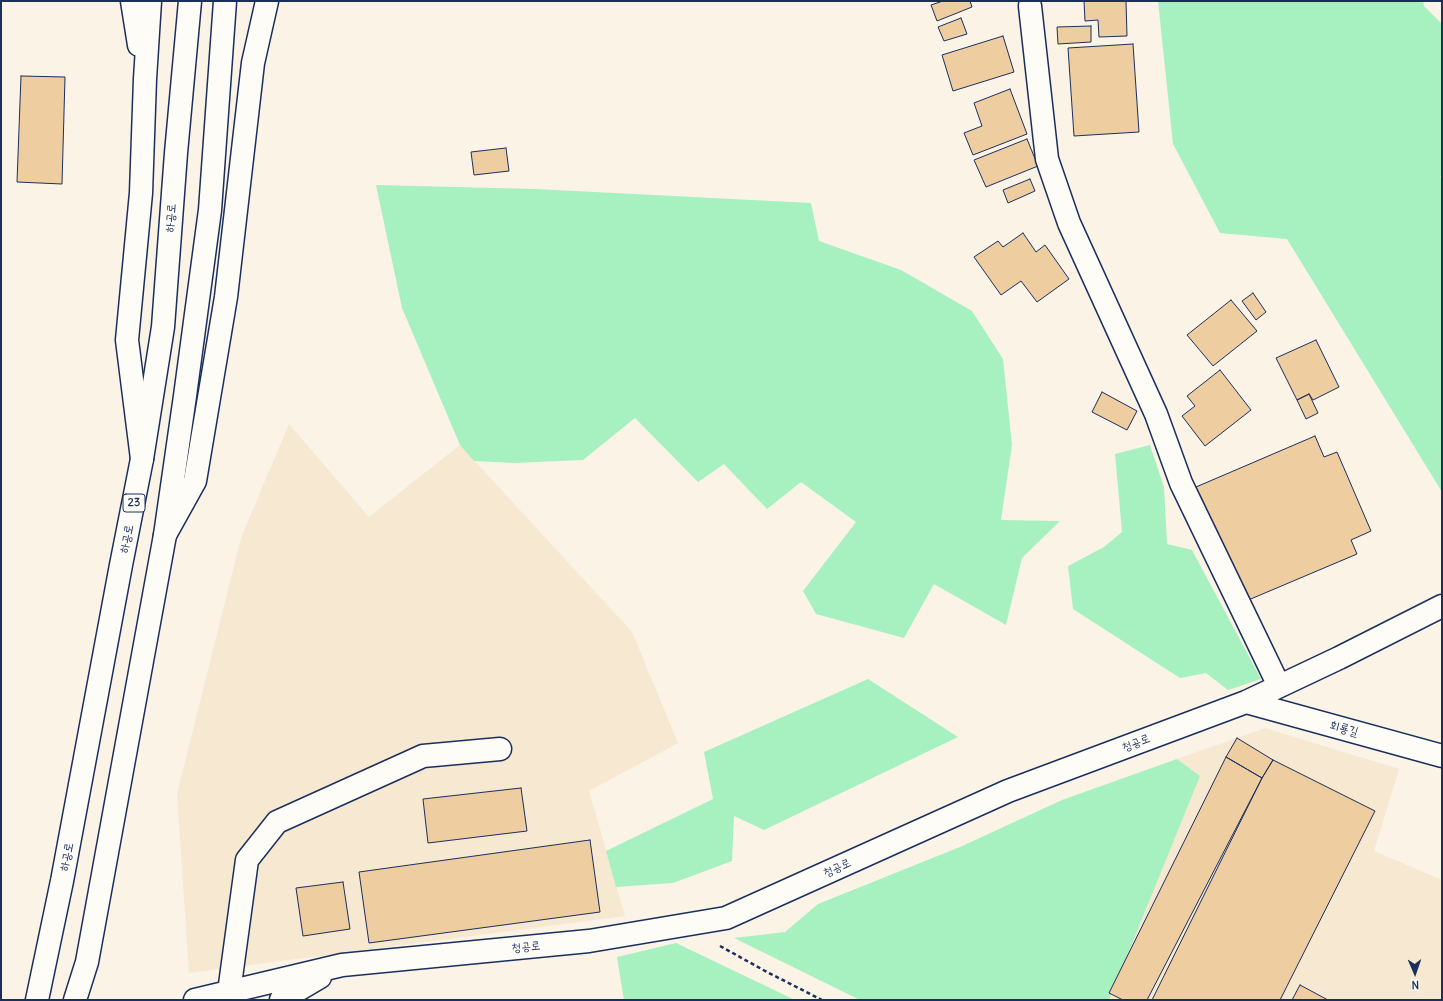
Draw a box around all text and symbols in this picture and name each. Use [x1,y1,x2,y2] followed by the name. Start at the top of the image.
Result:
[163,203,179,233] street label: 하공로
[123,494,145,512] road number: 23
[117,523,137,555] street label: 하공로
[1328,718,1360,740] street label: 회룡길
[1120,731,1152,755] street label: 청공로
[57,841,77,873] street label: 하공로
[821,856,853,880] street label: 청공로
[511,939,541,955] street label: 청공로
[1395,953,1435,993] north arrow
[1411,978,1419,992] text: N

